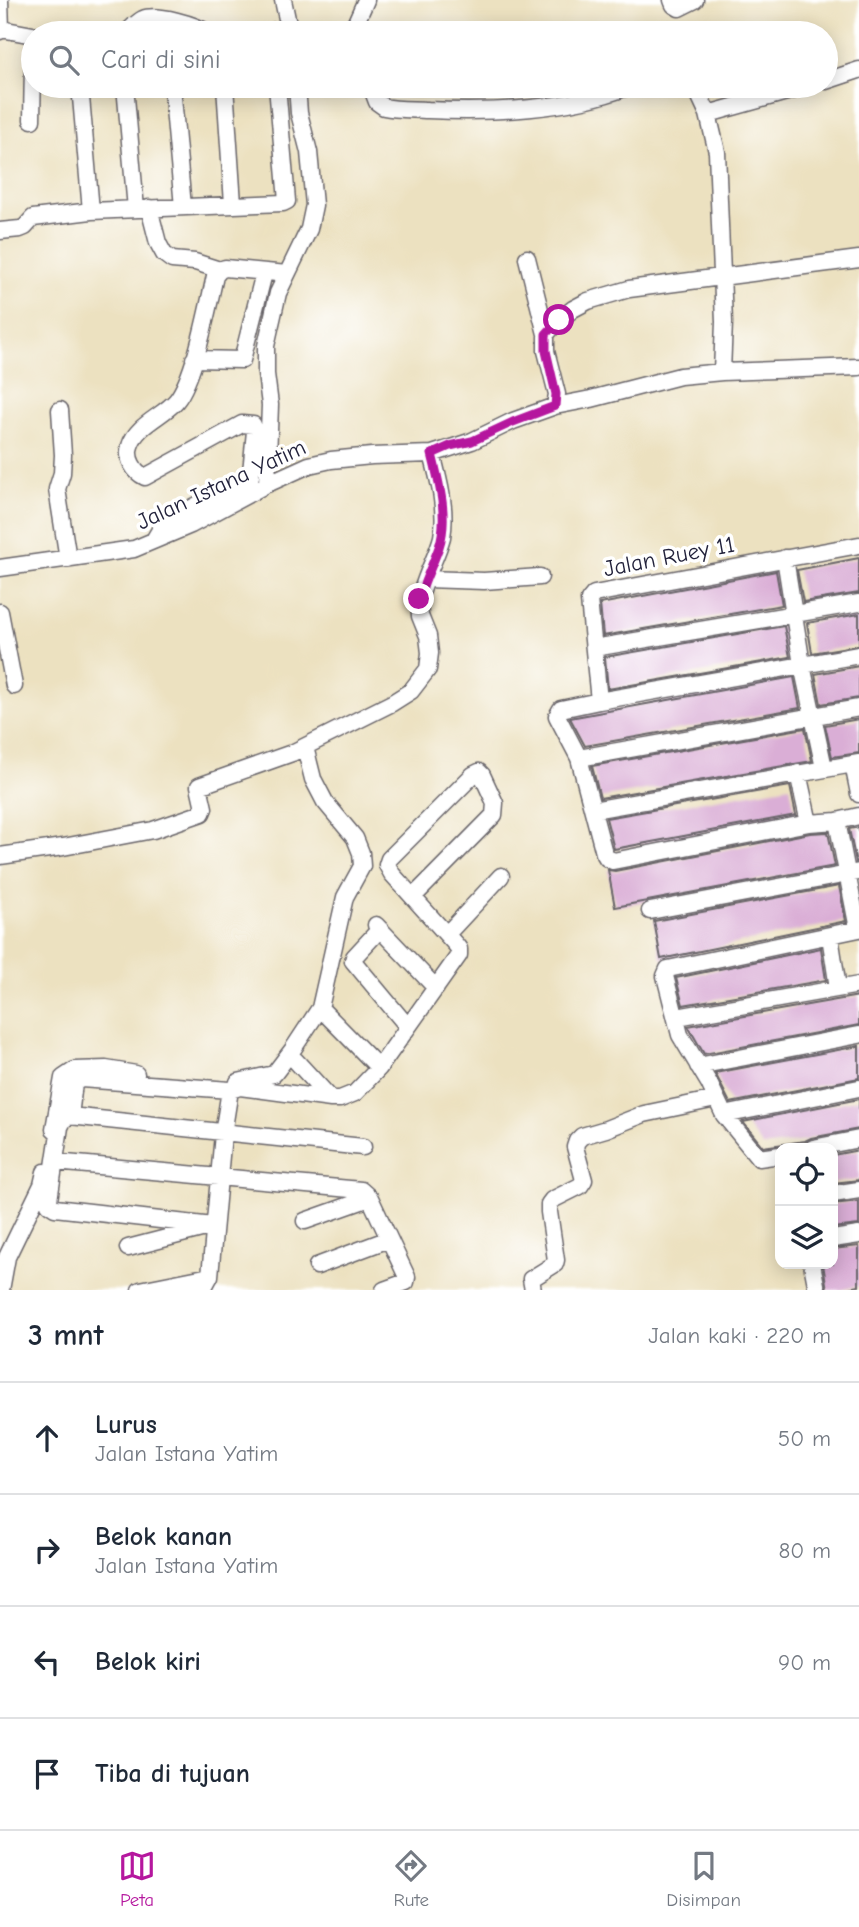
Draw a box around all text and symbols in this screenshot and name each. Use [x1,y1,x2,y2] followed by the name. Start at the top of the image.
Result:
[21,21,838,98] search box
[45,41,83,79] icon: search
[101,45,221,75] text: Cari di sini
[543,304,574,335] route start
[132,433,310,535] street label: Jalan Istana Yatim
[601,531,737,582] street label: Jalan Ruey 11
[403,583,434,614] route end
[775,1143,838,1269] map controls
[775,1143,838,1206] button: locate
[775,1206,838,1269] button: layers
[28,1318,103,1353] text: 3 mnt
[648,1322,831,1349] text: Jalan kaki · 220 m
[95,1410,157,1440] text: Lurus
[28,1419,66,1457] icon: ahead
[778,1425,831,1452] text: 50 m
[95,1440,278,1467] text: Jalan Istana Yatim
[95,1522,232,1552] text: Belok kanan
[28,1531,66,1569] icon: right
[778,1537,831,1564] text: 80 m
[95,1552,278,1579] text: Jalan Istana Yatim
[28,1643,66,1681] icon: left
[95,1647,201,1677] text: Belok kiri
[778,1649,831,1676] text: 90 m
[28,1755,66,1793] icon: arrive
[95,1759,250,1789] text: Tiba di tujuan
[118,1847,156,1911] tab: Peta
[392,1847,430,1911] tab: Rute
[666,1847,741,1911] tab: Disimpan

